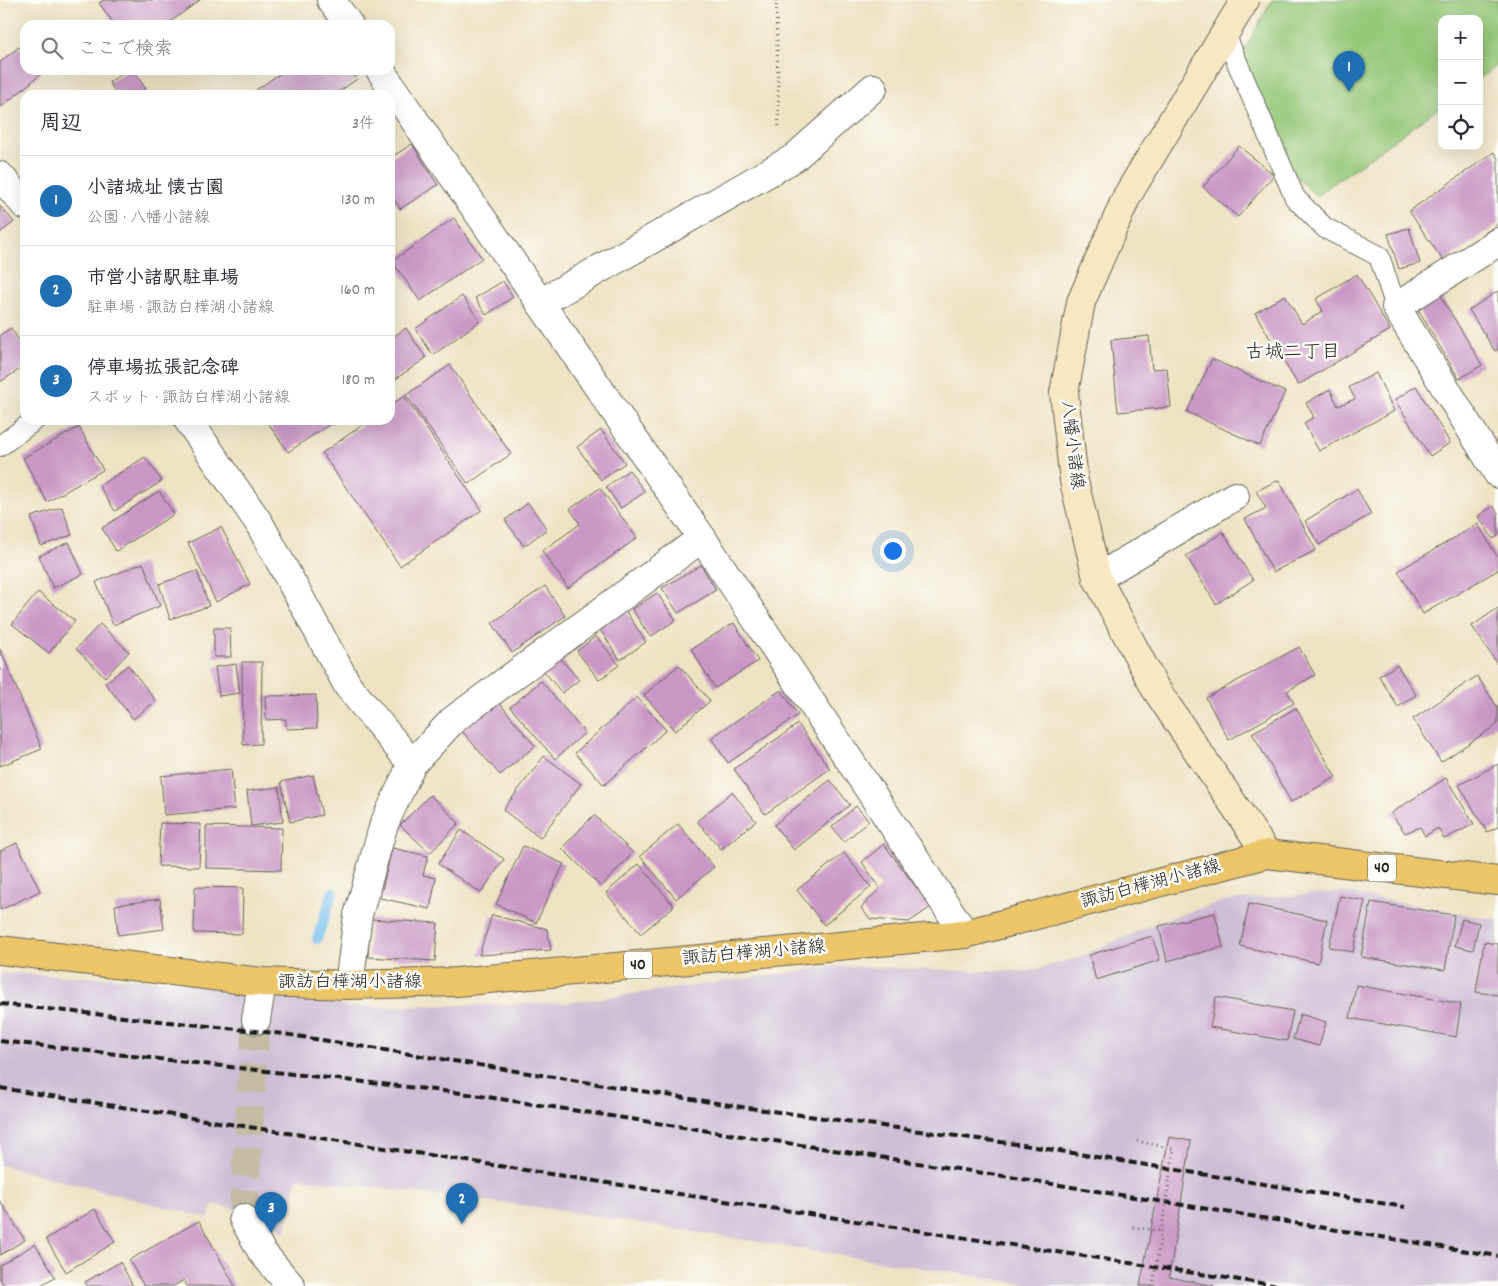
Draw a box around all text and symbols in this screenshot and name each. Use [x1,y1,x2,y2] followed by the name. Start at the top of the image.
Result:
[1438,15,1483,150] map controls
[1438,15,1483,60] button: +
[20,20,395,75] search box
[38,34,66,62] icon: search
[78,37,173,64] text: ここで検索
[1333,51,1365,92] pin: 1
[1438,60,1483,105] button: −
[1438,105,1483,150] button: locate
[40,110,82,140] text: 周辺
[352,113,375,136] text: 3件
[87,176,224,203] text: 小諸城址 懐古園
[54,189,58,212] text: 1
[341,189,375,212] text: 130 m
[87,207,210,230] text: 公園 · 八幡小諸線
[87,266,239,293] text: 市営小諸駅駐車場
[53,279,60,302] text: 2
[340,279,375,302] text: 160 m
[87,297,274,320] text: 駐車場 · 諏訪白樺湖小諸線
[1245,340,1341,367] district label: 古城二丁目
[87,356,239,383] text: 停車場拡張記念碑
[52,369,60,392] text: 3
[342,369,375,392] text: 180 m
[87,387,290,410] text: スポット · 諏訪白樺湖小諸線
[1053,399,1089,491] street label: 八幡小諸線
[880,538,906,564] your location
[1078,854,1224,916] street label: 諏訪白樺湖小諸線
[1368,854,1396,881] road number: 40
[681,935,827,973] street label: 諏訪白樺湖小諸線
[624,952,652,978] road number: 40
[278,971,422,996] street label: 諏訪白樺湖小諸線
[446,1183,478,1224] pin: 2
[255,1192,287,1233] pin: 3

